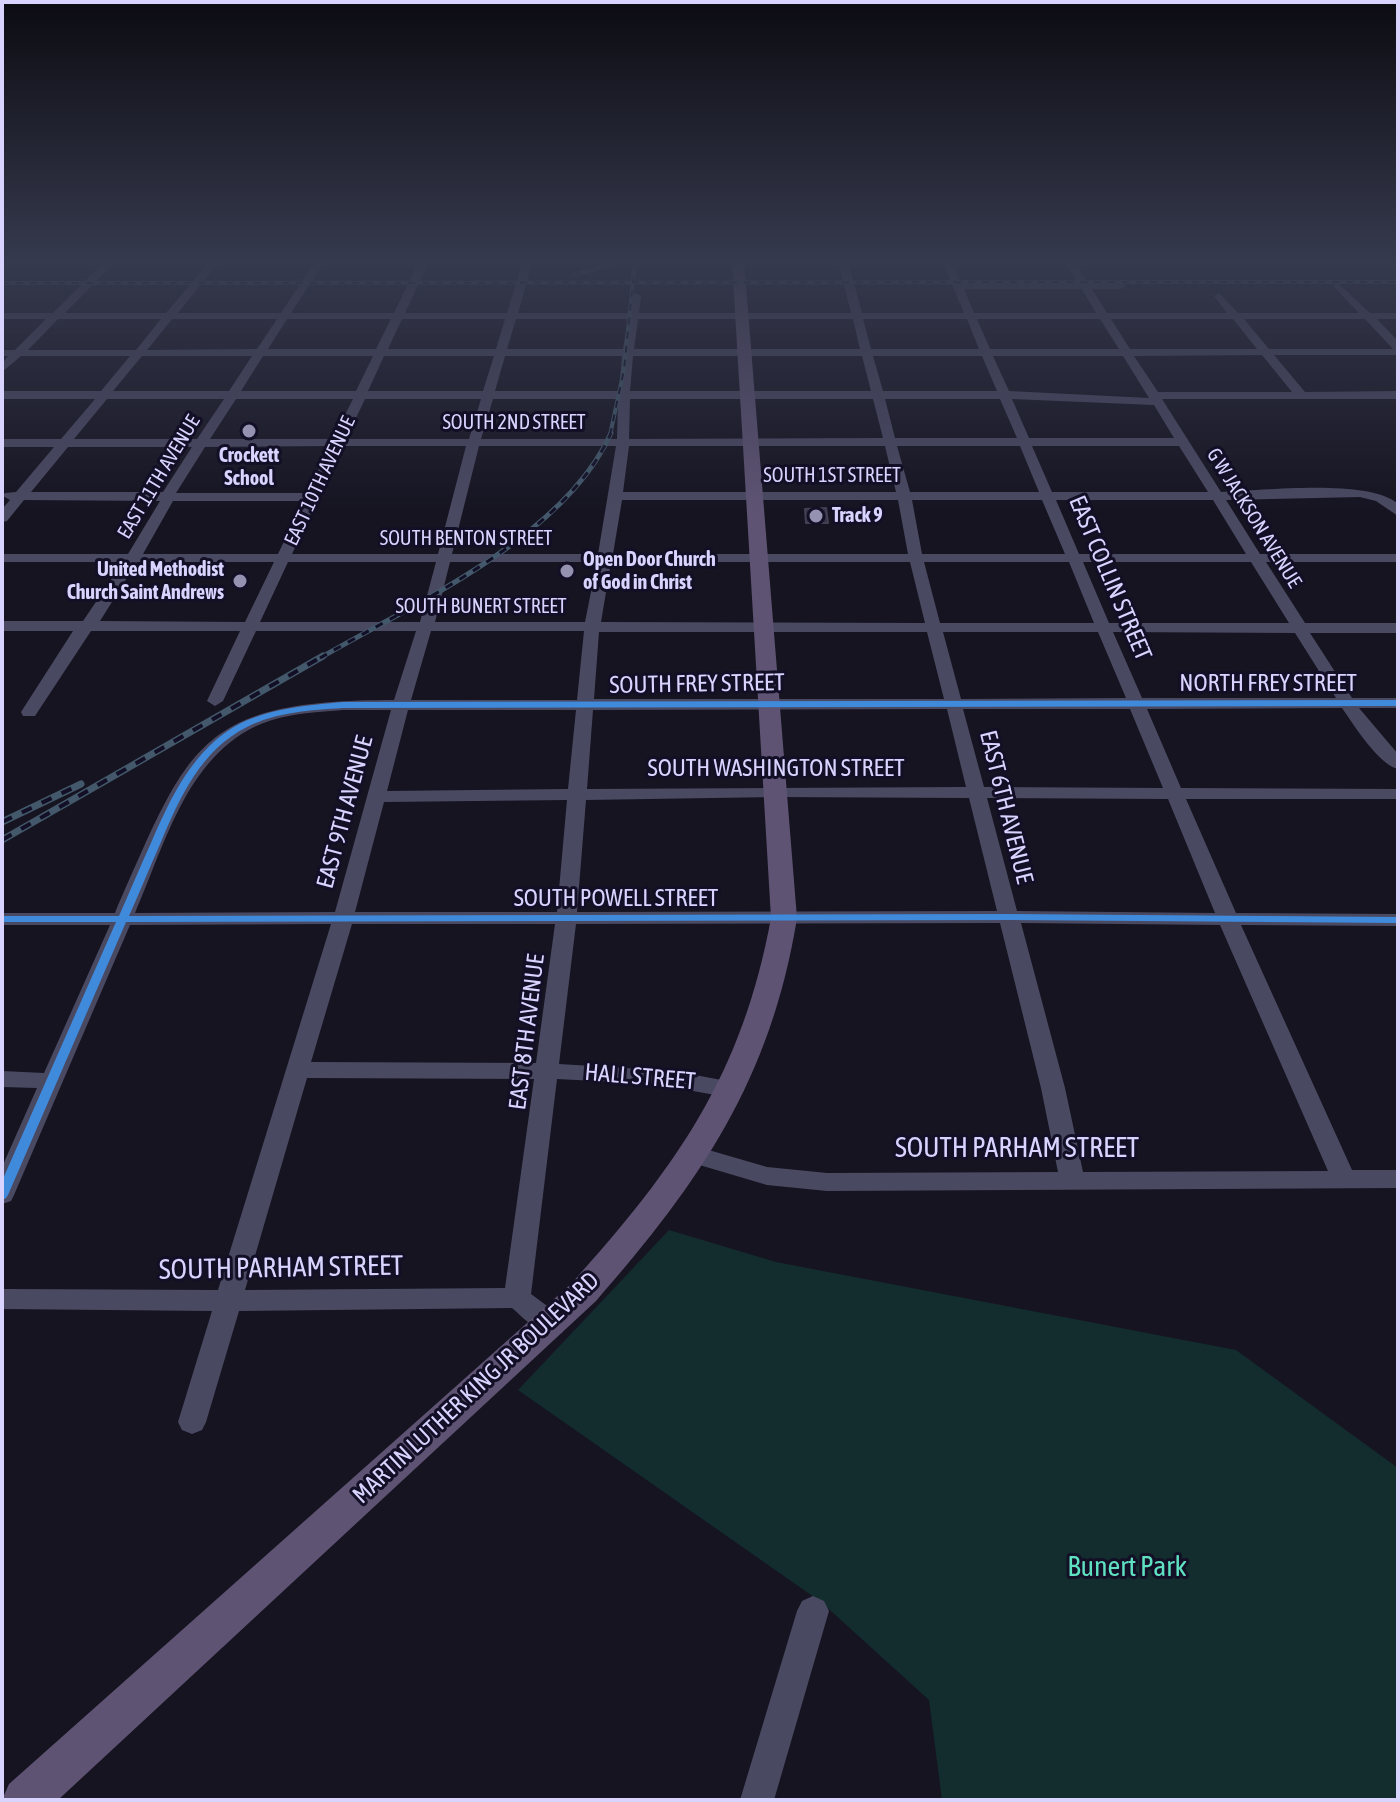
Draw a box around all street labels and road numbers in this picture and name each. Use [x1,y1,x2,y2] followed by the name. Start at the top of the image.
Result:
[113,411,205,543] street label: EAST 11TH AVENUE
[442,411,586,435] street label: SOUTH 2ND STREET
[280,412,360,550] street label: EAST 10TH AVENUE
[1201,444,1307,592] street label: G W JACKSON AVENUE
[763,464,901,488] street label: SOUTH 1ST STREET
[1062,491,1158,665] street label: EAST COLLIN STREET
[380,527,552,551] street label: SOUTH BENTON STREET
[395,595,567,619] street label: SOUTH BUNERT STREET
[609,668,785,700] street label: SOUTH FREY STREET
[1179,669,1357,697] street label: NORTH FREY STREET
[973,727,1039,887] street label: EAST 6TH AVENUE
[311,733,379,891] street label: EAST 9TH AVENUE
[648,754,904,782] street label: SOUTH WASHINGTON STREET
[514,884,718,912] street label: SOUTH POWELL STREET
[503,952,551,1112] street label: EAST 8TH AVENUE
[583,1058,697,1096] street label: HALL STREET
[895,1131,1139,1165] street label: SOUTH PARHAM STREET
[159,1249,403,1287] street label: SOUTH PARHAM STREET
[347,1266,605,1510] street label: MARTIN LUTHER KING JR BOULEVARD

